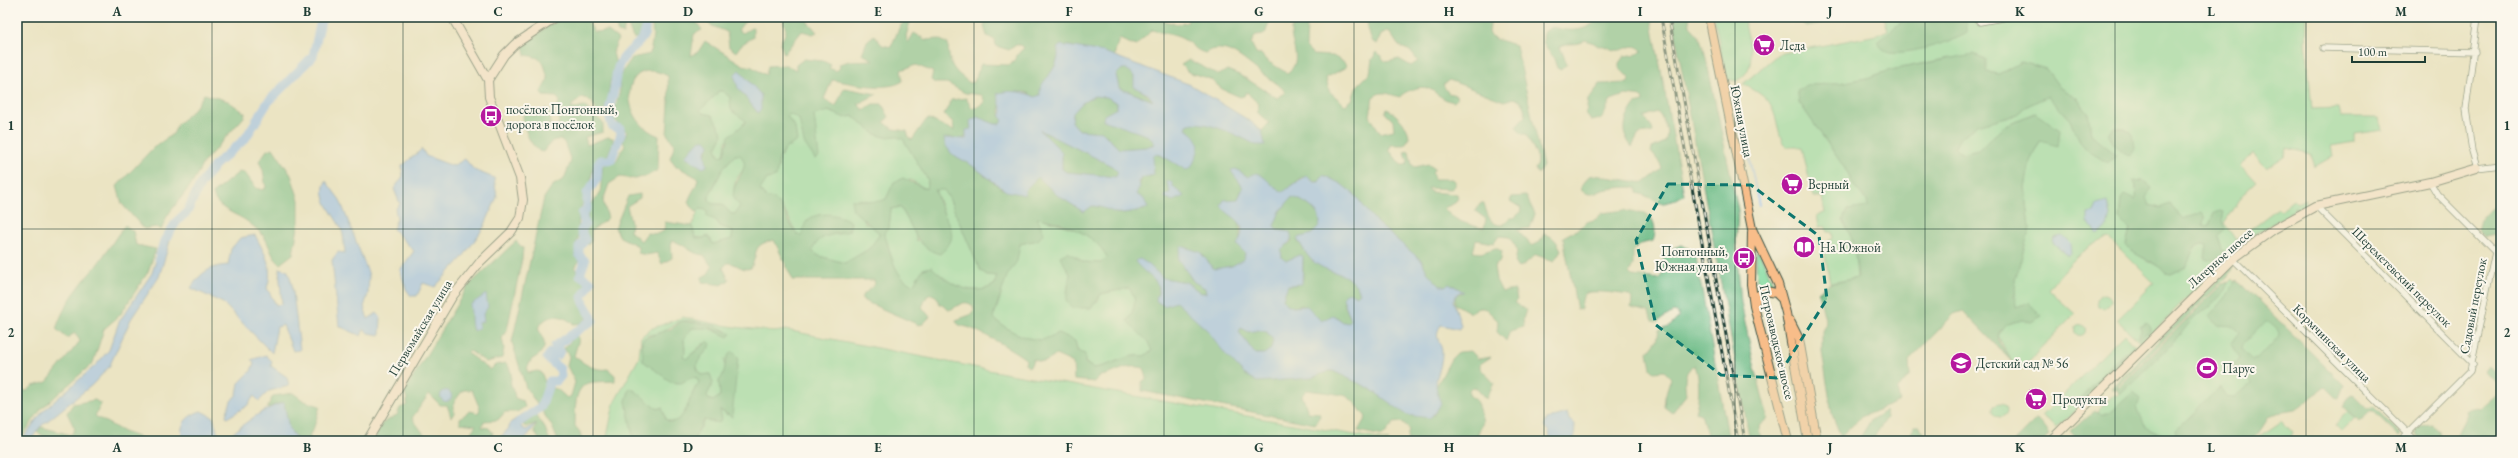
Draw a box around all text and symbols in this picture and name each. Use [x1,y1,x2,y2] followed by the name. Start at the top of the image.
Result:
[111,3,122,20] text: A
[303,3,311,20] text: B
[493,3,503,20] text: C
[683,3,693,20] text: D
[874,3,882,20] text: E
[1065,3,1073,20] text: F
[1254,3,1264,20] text: G
[1444,3,1455,20] text: H
[1638,3,1643,20] text: I
[1826,3,1833,20] text: J
[2015,3,2026,20] text: K
[2207,3,2215,20] text: L
[2395,3,2407,20] text: M
[1751,32,1777,58] supermarket icon: Леда
[1780,37,1806,54] place label: Леда
[2352,38,2425,64] scale bar
[2358,44,2388,60] text: 100 m
[1727,83,1757,159] street label: Южная улица
[506,101,618,133] place label: посёлок Понтонный, дорога в посёлок
[478,103,504,129] bus stop icon: посёлок Понтонный, дорога в посёлок
[8,117,15,134] text: 1
[2504,117,2511,134] text: 1
[1779,171,1805,197] supermarket icon: Верный
[1808,176,1849,193] place label: Верный
[2348,223,2456,331] street label: Шереметевский переулок
[2184,224,2256,292] street label: Лагерное шоссе
[1791,234,1817,260] library icon: На Южной
[1820,239,1881,256] place label: На Южной
[1655,243,1729,275] place label: Понтонный, Южная улица
[1731,245,1757,271] bus stop icon: Понтонный, Южная улица
[2455,256,2491,355] street label: Садовый переулок
[384,276,456,379] street label: Первомайская улица
[1755,283,1799,401] street label: Петрозаводское шоссе
[2289,300,2375,386] street label: Кормчинская улица
[8,324,15,341] text: 2
[2504,324,2511,341] text: 2
[1948,350,1974,376] school or university icon: Детский сад № 56
[1976,355,2068,372] place label: Детский сад № 56
[2194,355,2220,381] sports icon: Парус
[2222,360,2255,377] place label: Парус
[2023,386,2049,412] supermarket icon: Продукты
[2052,391,2107,408] place label: Продукты
[111,439,122,456] text: A
[303,439,311,456] text: B
[493,439,503,456] text: C
[683,439,693,456] text: D
[874,439,882,456] text: E
[1065,439,1073,456] text: F
[1254,439,1264,456] text: G
[1444,439,1455,456] text: H
[1638,439,1643,456] text: I
[1826,439,1833,456] text: J
[2015,439,2026,456] text: K
[2207,439,2215,456] text: L
[2395,439,2407,456] text: M

